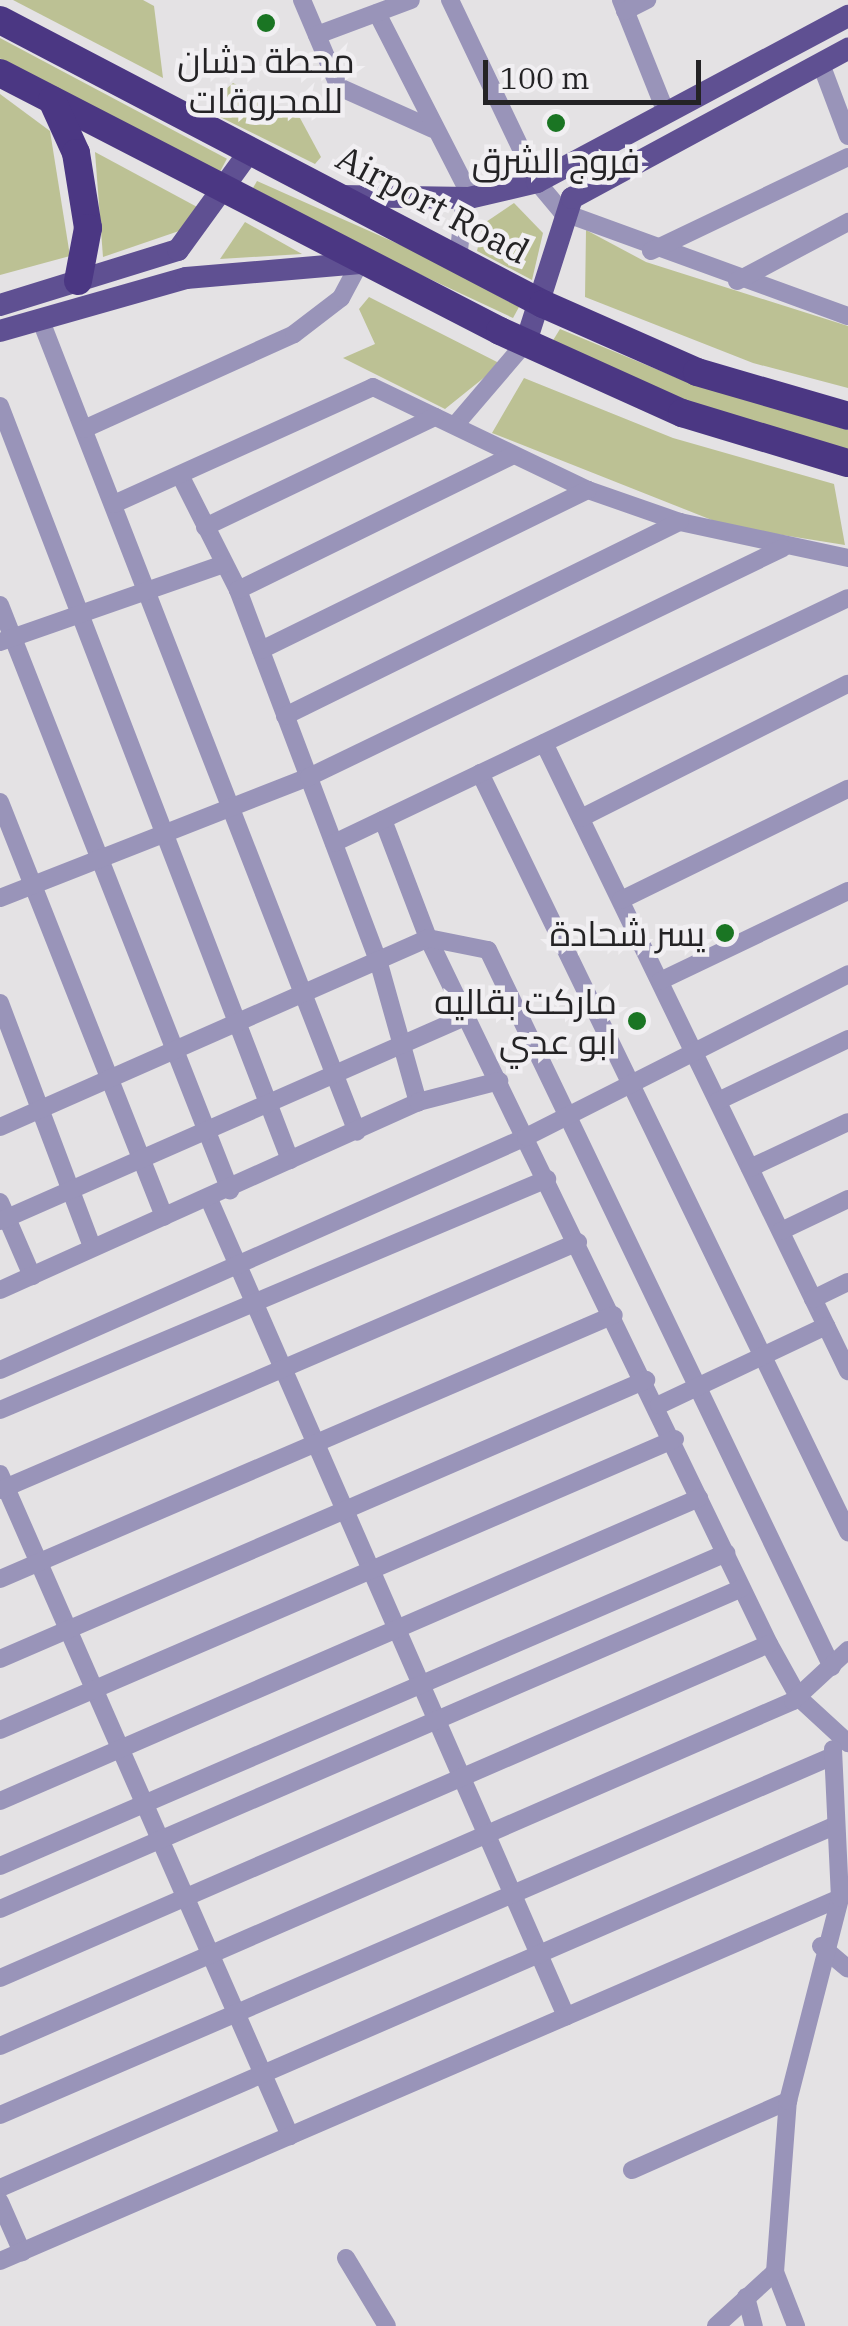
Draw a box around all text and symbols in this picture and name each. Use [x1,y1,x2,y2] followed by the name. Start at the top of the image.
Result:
[255,12,277,34] marker: محطة دشان للمحروقات
[177,39,355,121] place label: محطة دشان للمحروقات
[488,40,706,102] scale bar
[500,58,590,97] text: 100 m
[545,112,567,134] marker: فروج الشرق
[330,136,536,272] street label: Airport Road
[472,139,640,181] place label: فروج الشرق
[550,912,705,954] place label: يسر شحادة
[714,922,736,944] marker: يسر شحادة
[434,980,617,1062] place label: ماركت بقاليه ابو عدي
[626,1010,648,1032] marker: ماركت بقاليه ابو عدي

